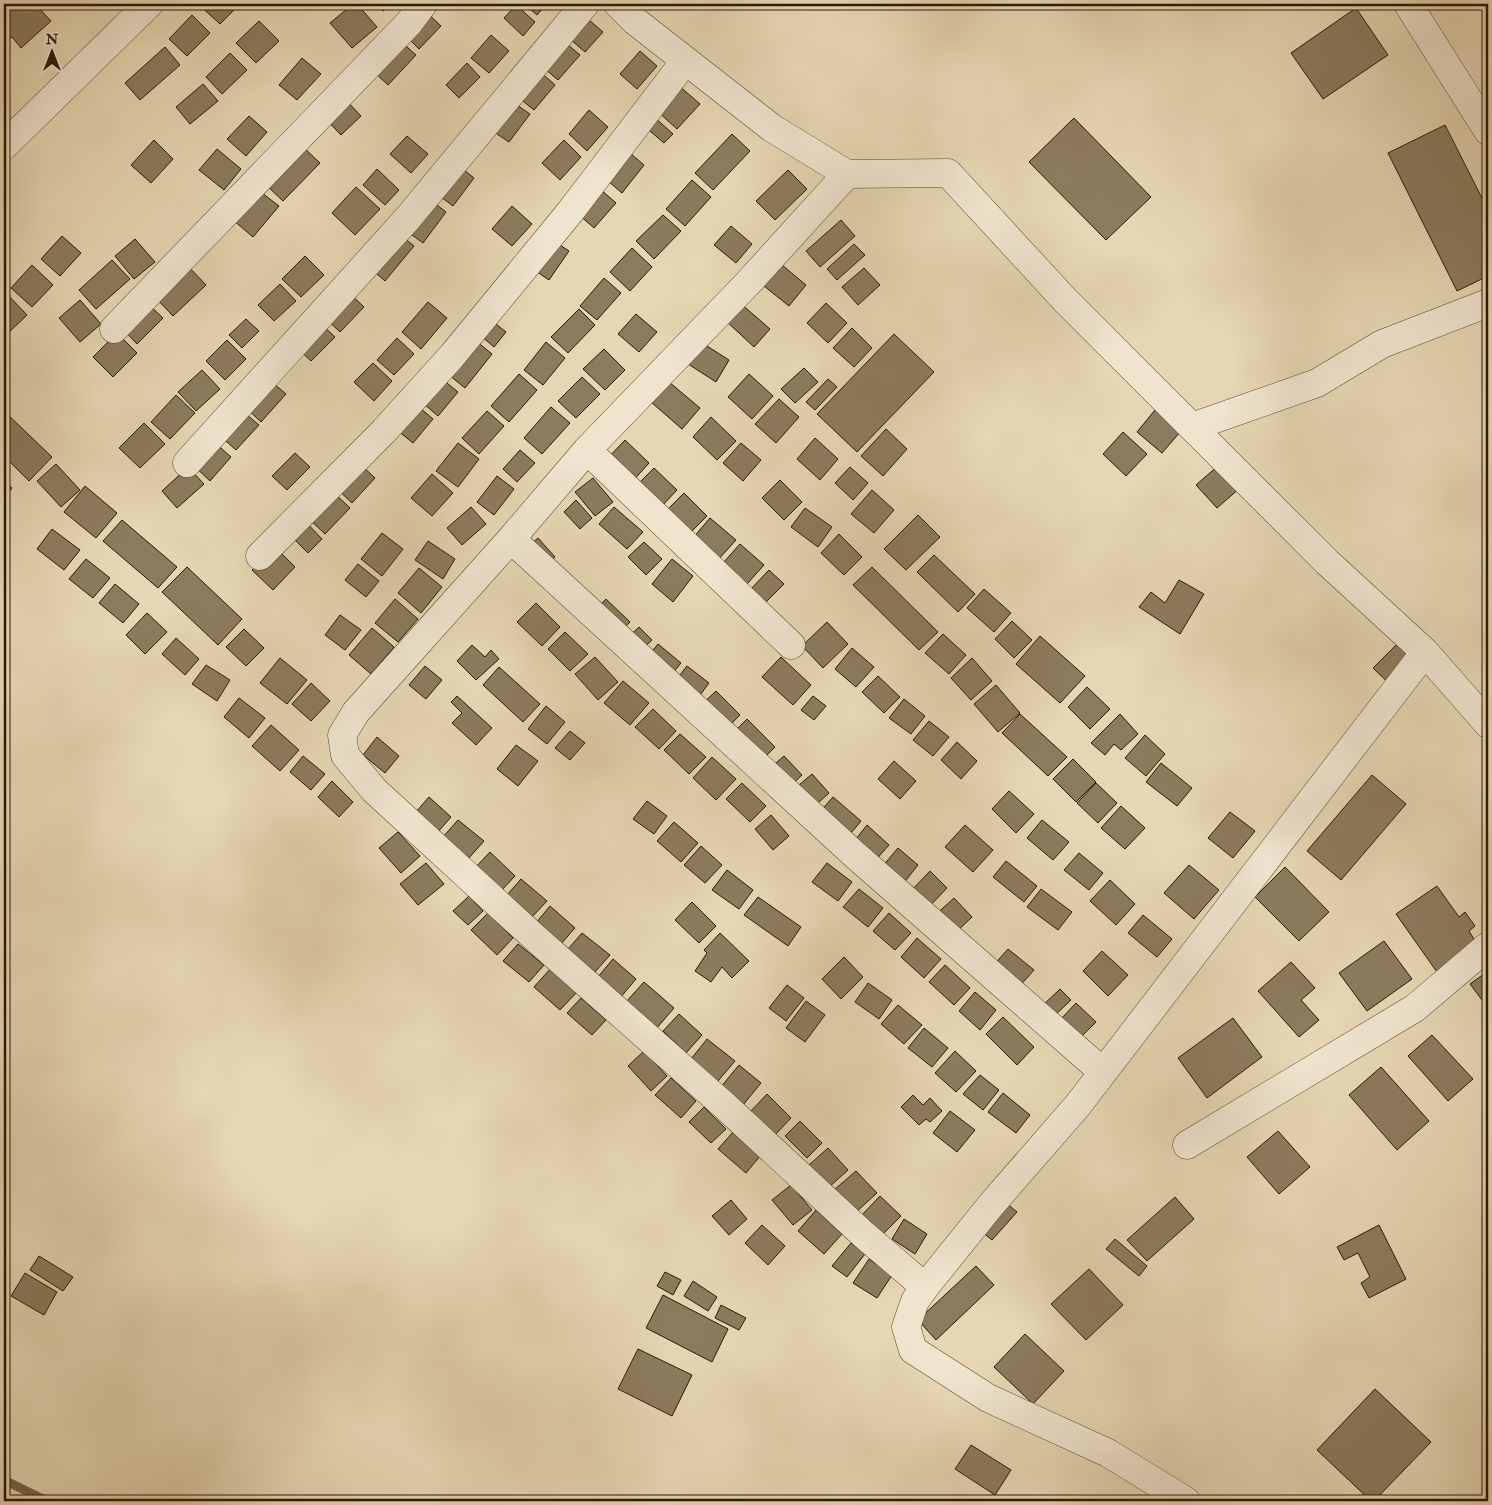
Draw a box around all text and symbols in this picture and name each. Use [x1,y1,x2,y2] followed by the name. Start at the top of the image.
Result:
[28,28,78,78] north arrow
[45,31,59,48] text: N

